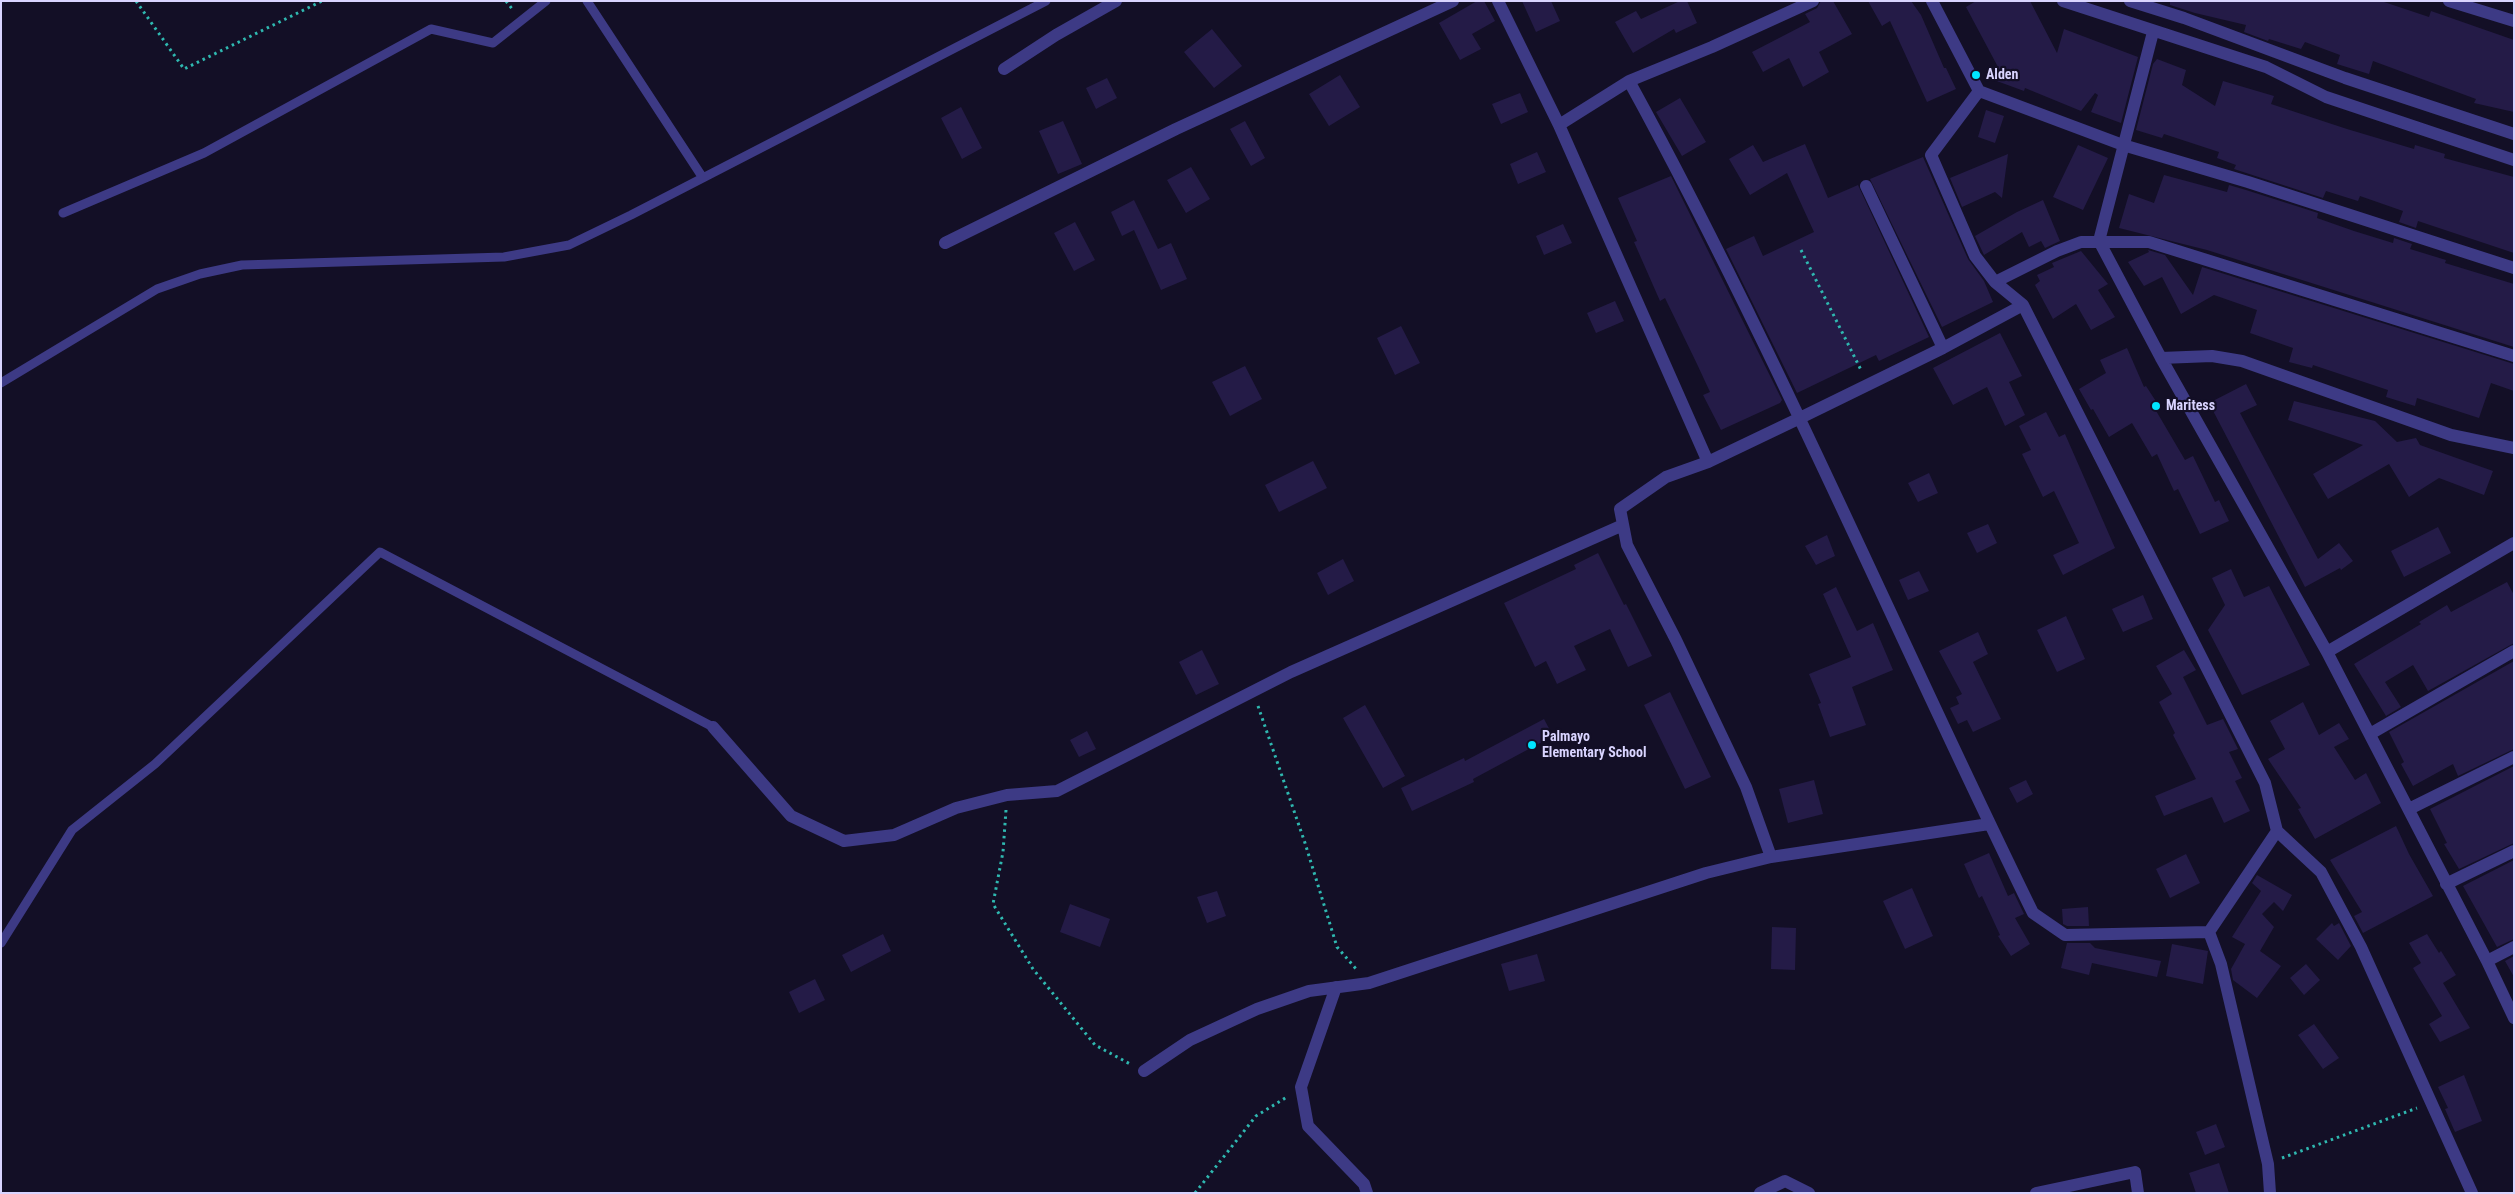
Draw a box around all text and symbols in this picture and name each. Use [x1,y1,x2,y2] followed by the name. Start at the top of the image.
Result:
[1986,67,2018,83] place label: Alden
[1970,69,1982,81] marker: Alden
[2166,398,2215,414] place label: Maritess
[2150,400,2162,412] marker: Maritess
[1542,729,1647,762] place label: Palmayo Elementary School
[1526,739,1538,751] marker: Palmayo Elementary School

